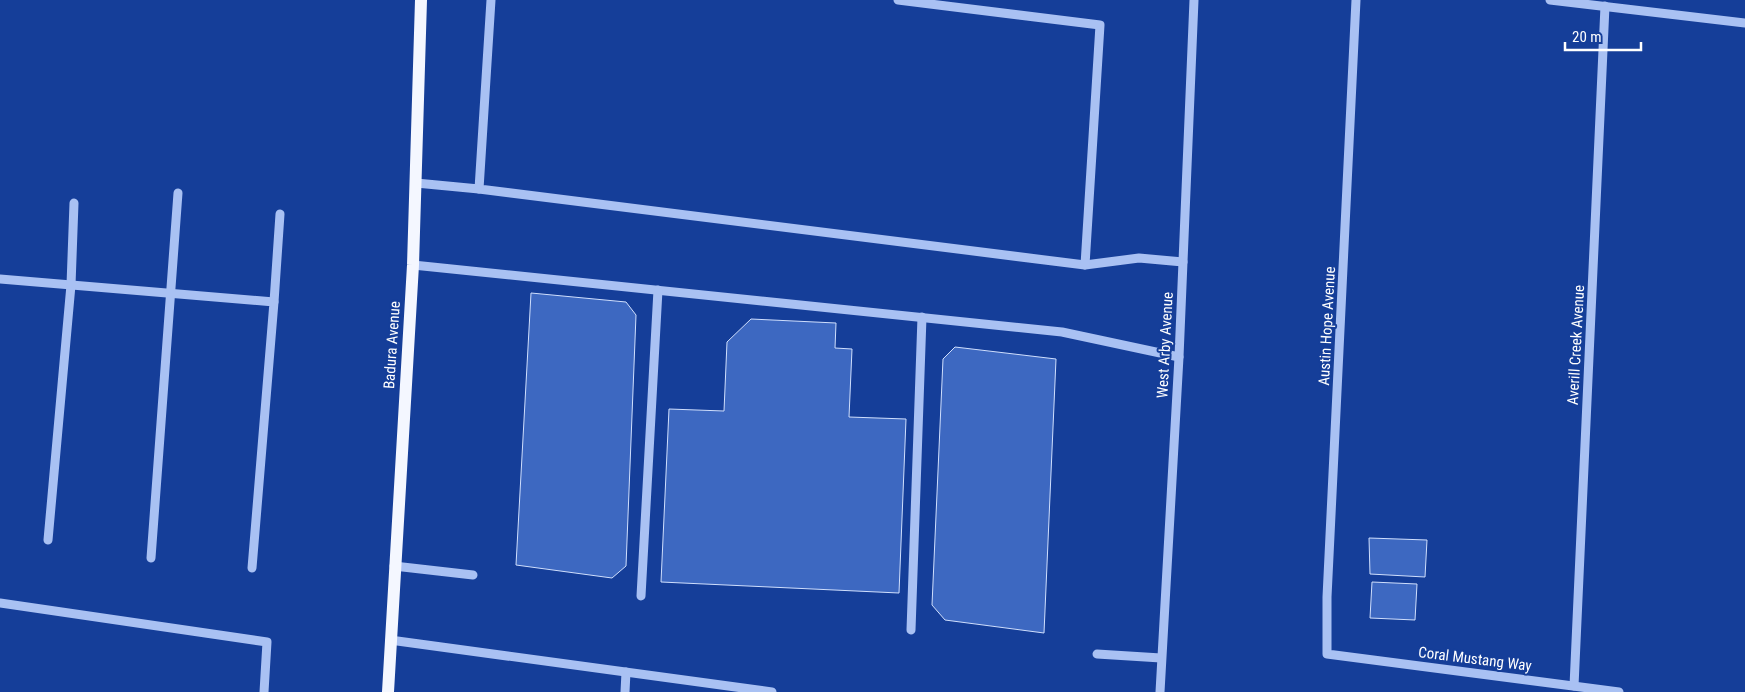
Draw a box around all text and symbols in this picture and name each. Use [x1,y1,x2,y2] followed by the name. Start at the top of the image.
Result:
[1565,20,1641,52] scale bar
[1572,28,1602,46] text: 20 m
[1315,266,1339,386] street label: Austin Hope Avenue
[1564,284,1588,406] street label: Averill Creek Avenue
[1153,291,1177,399] street label: West Arby Avenue
[380,300,404,390] street label: Badura Avenue
[1417,643,1533,675] street label: Coral Mustang Way

